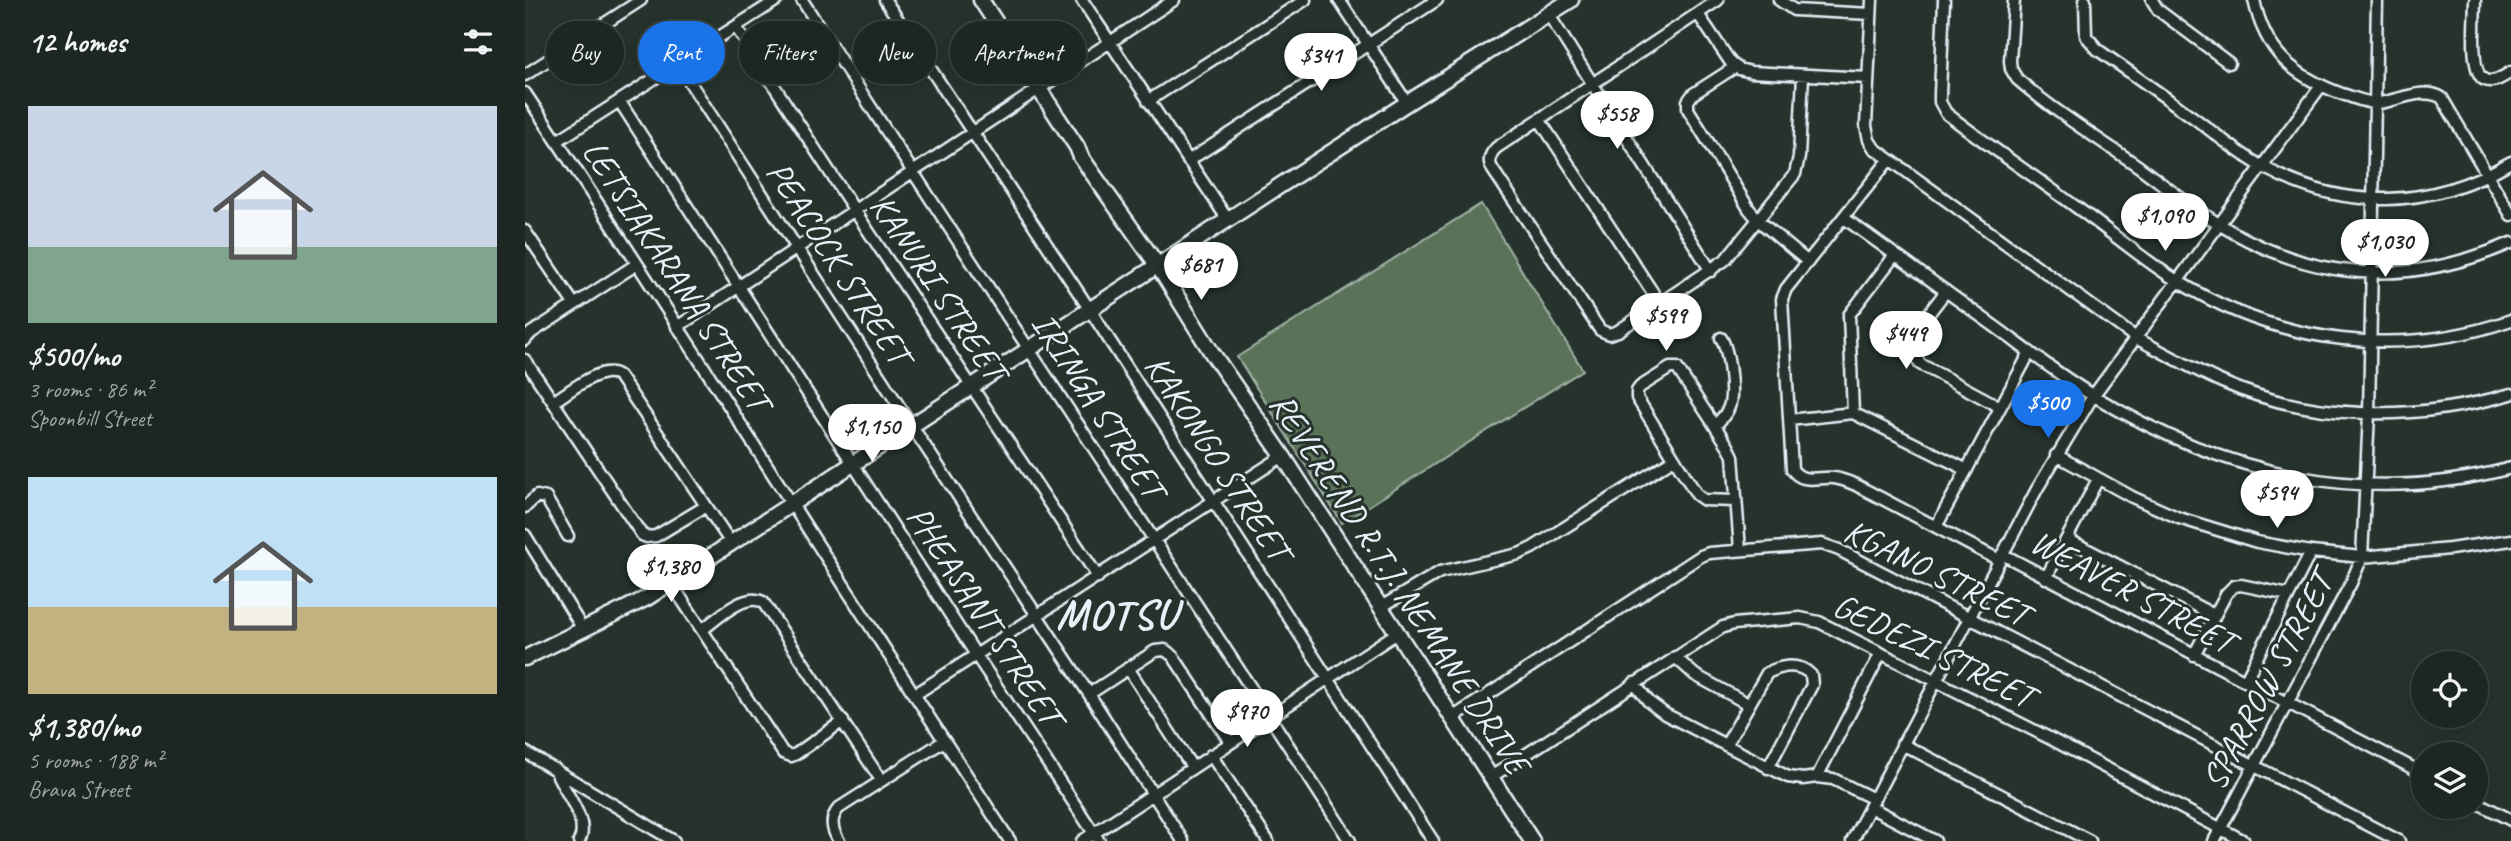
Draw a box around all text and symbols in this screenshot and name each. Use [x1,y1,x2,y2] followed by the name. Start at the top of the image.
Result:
[546,21,624,84] chip: Buy
[638,21,725,84] chip: Rent
[739,21,839,84] chip: Filters
[853,21,936,84] chip: New
[950,21,1086,84] chip: Apartment
[28,23,126,61] text: 12 homes
[459,23,497,61] icon: filters
[1280,34,1362,93] pin: $341
[1300,41,1342,70] text: $341
[1576,92,1658,151] pin: $558
[1597,99,1637,128] text: $558
[572,131,785,425] street label: LETSIAKARANA STREET
[200,152,326,278] icon: home
[756,152,926,380] street label: PEACOCK STREET
[860,186,1021,394] street label: KANURI STREET
[2108,194,2222,253] pin: $1,090
[2137,201,2193,230] text: $1,090
[2328,219,2442,279] pin: $1,030
[2357,227,2413,256] text: $1,030
[1160,243,1242,302] pin: $681
[1180,250,1222,279] text: $681
[1625,294,1707,353] pin: $599
[1646,301,1686,330] text: $599
[1022,304,1179,513] street label: IRINGA STREET
[1865,312,1947,371] pin: $449
[1885,319,1927,348] text: $449
[28,337,120,375] text: $500/mo
[1134,346,1306,576] street label: KAKONGO STREET
[28,375,152,404] text: 3 rooms · 86 m²
[2007,380,2089,440] pin: $500
[1259,384,1542,786] street label: REVEREND R.T.J. NEMANE DRIVE
[2027,388,2069,417] text: $500
[28,404,152,433] text: Spoonbill Street
[815,405,929,464] pin: $1,150
[844,412,900,441] text: $1,150
[2236,470,2318,530] pin: $594
[2257,478,2297,507] text: $594
[897,497,1077,741] street label: PHEASANT STREET
[1837,508,2043,640] street label: KGANO STREET
[2023,519,2249,667] street label: WEAVER STREET
[200,523,326,649] icon: home
[614,544,728,604] pin: $1,380
[643,552,699,581] text: $1,380
[2191,557,2348,797] street label: SPARROW STREET
[1826,582,2048,722] street label: GEDEZI STREET
[1056,588,1185,641] district label: MOTSU
[2411,651,2488,819] map controls
[2411,651,2488,728] button: locate
[1206,690,1288,749] pin: $970
[1226,697,1268,726] text: $970
[28,708,140,746] text: $1,380/mo
[2411,742,2488,819] button: layers
[28,746,163,775] text: 5 rooms · 188 m²
[28,775,130,804] text: Brava Street

